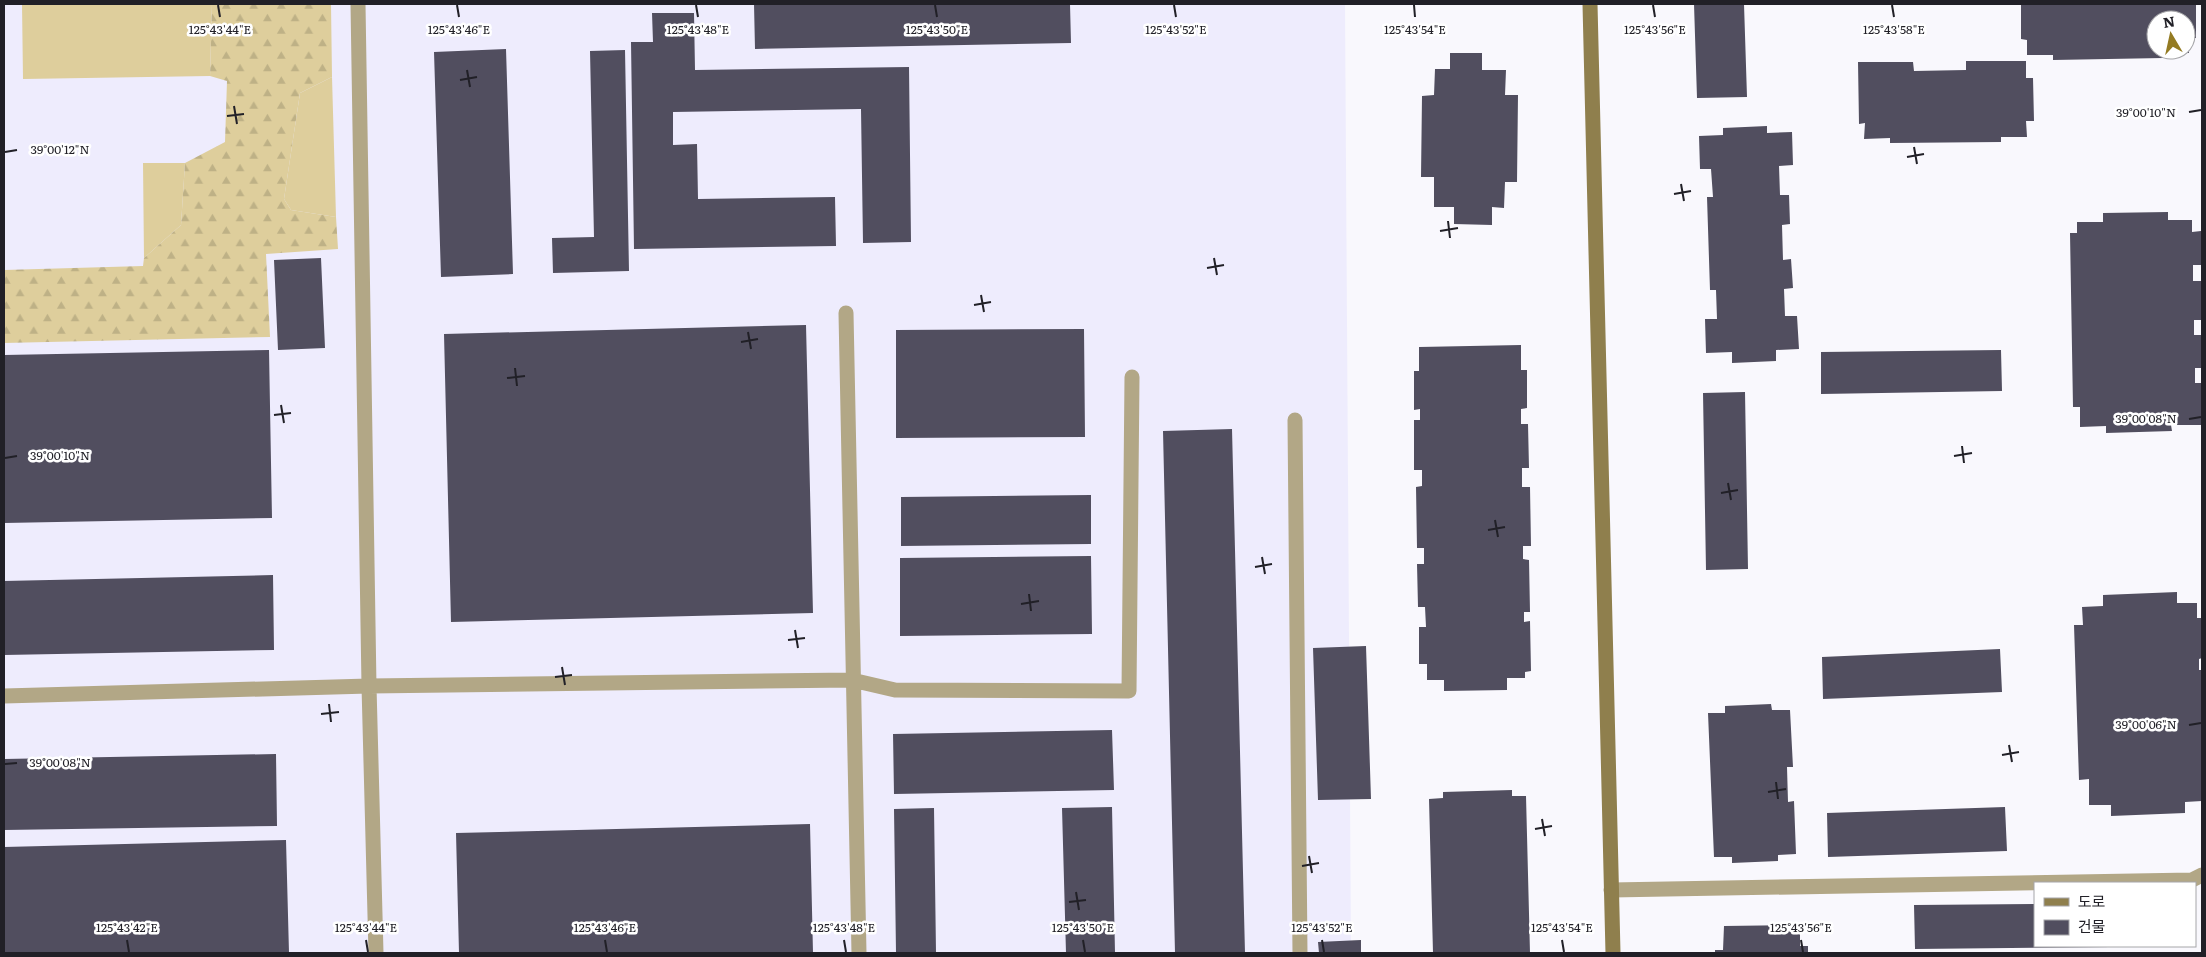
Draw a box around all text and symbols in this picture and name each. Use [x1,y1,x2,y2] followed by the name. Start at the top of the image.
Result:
[2146,10,2196,60] north arrow
[2161,10,2176,32] text: N
[189,20,252,38] text: 125°43'44"E
[428,20,490,38] text: 125°43'46"E
[667,20,730,38] text: 125°43'48"E
[906,20,968,38] text: 125°43'50"E
[1145,20,1207,38] text: 125°43'52"E
[1384,20,1446,38] text: 125°43'54"E
[1624,20,1686,38] text: 125°43'56"E
[1863,20,1925,38] text: 125°43'58"E
[2116,103,2176,121] text: 39°00'10"N
[30,140,90,158] text: 39°00'12"N
[2115,409,2177,427] text: 39°00'08"N
[30,446,90,464] text: 39°00'10"N
[2115,715,2177,733] text: 39°00'06"N
[29,753,91,771] text: 39°00'08"N
[2034,882,2196,947] legend
[2078,889,2106,912] text: 도로
[2078,914,2106,937] text: 건물
[96,918,158,936] text: 125°43'42"E
[335,918,398,936] text: 125°43'44"E
[574,918,636,936] text: 125°43'46"E
[813,918,876,936] text: 125°43'48"E
[1052,918,1114,936] text: 125°43'50"E
[1291,918,1353,936] text: 125°43'52"E
[1531,918,1593,936] text: 125°43'54"E
[1770,918,1832,936] text: 125°43'56"E

